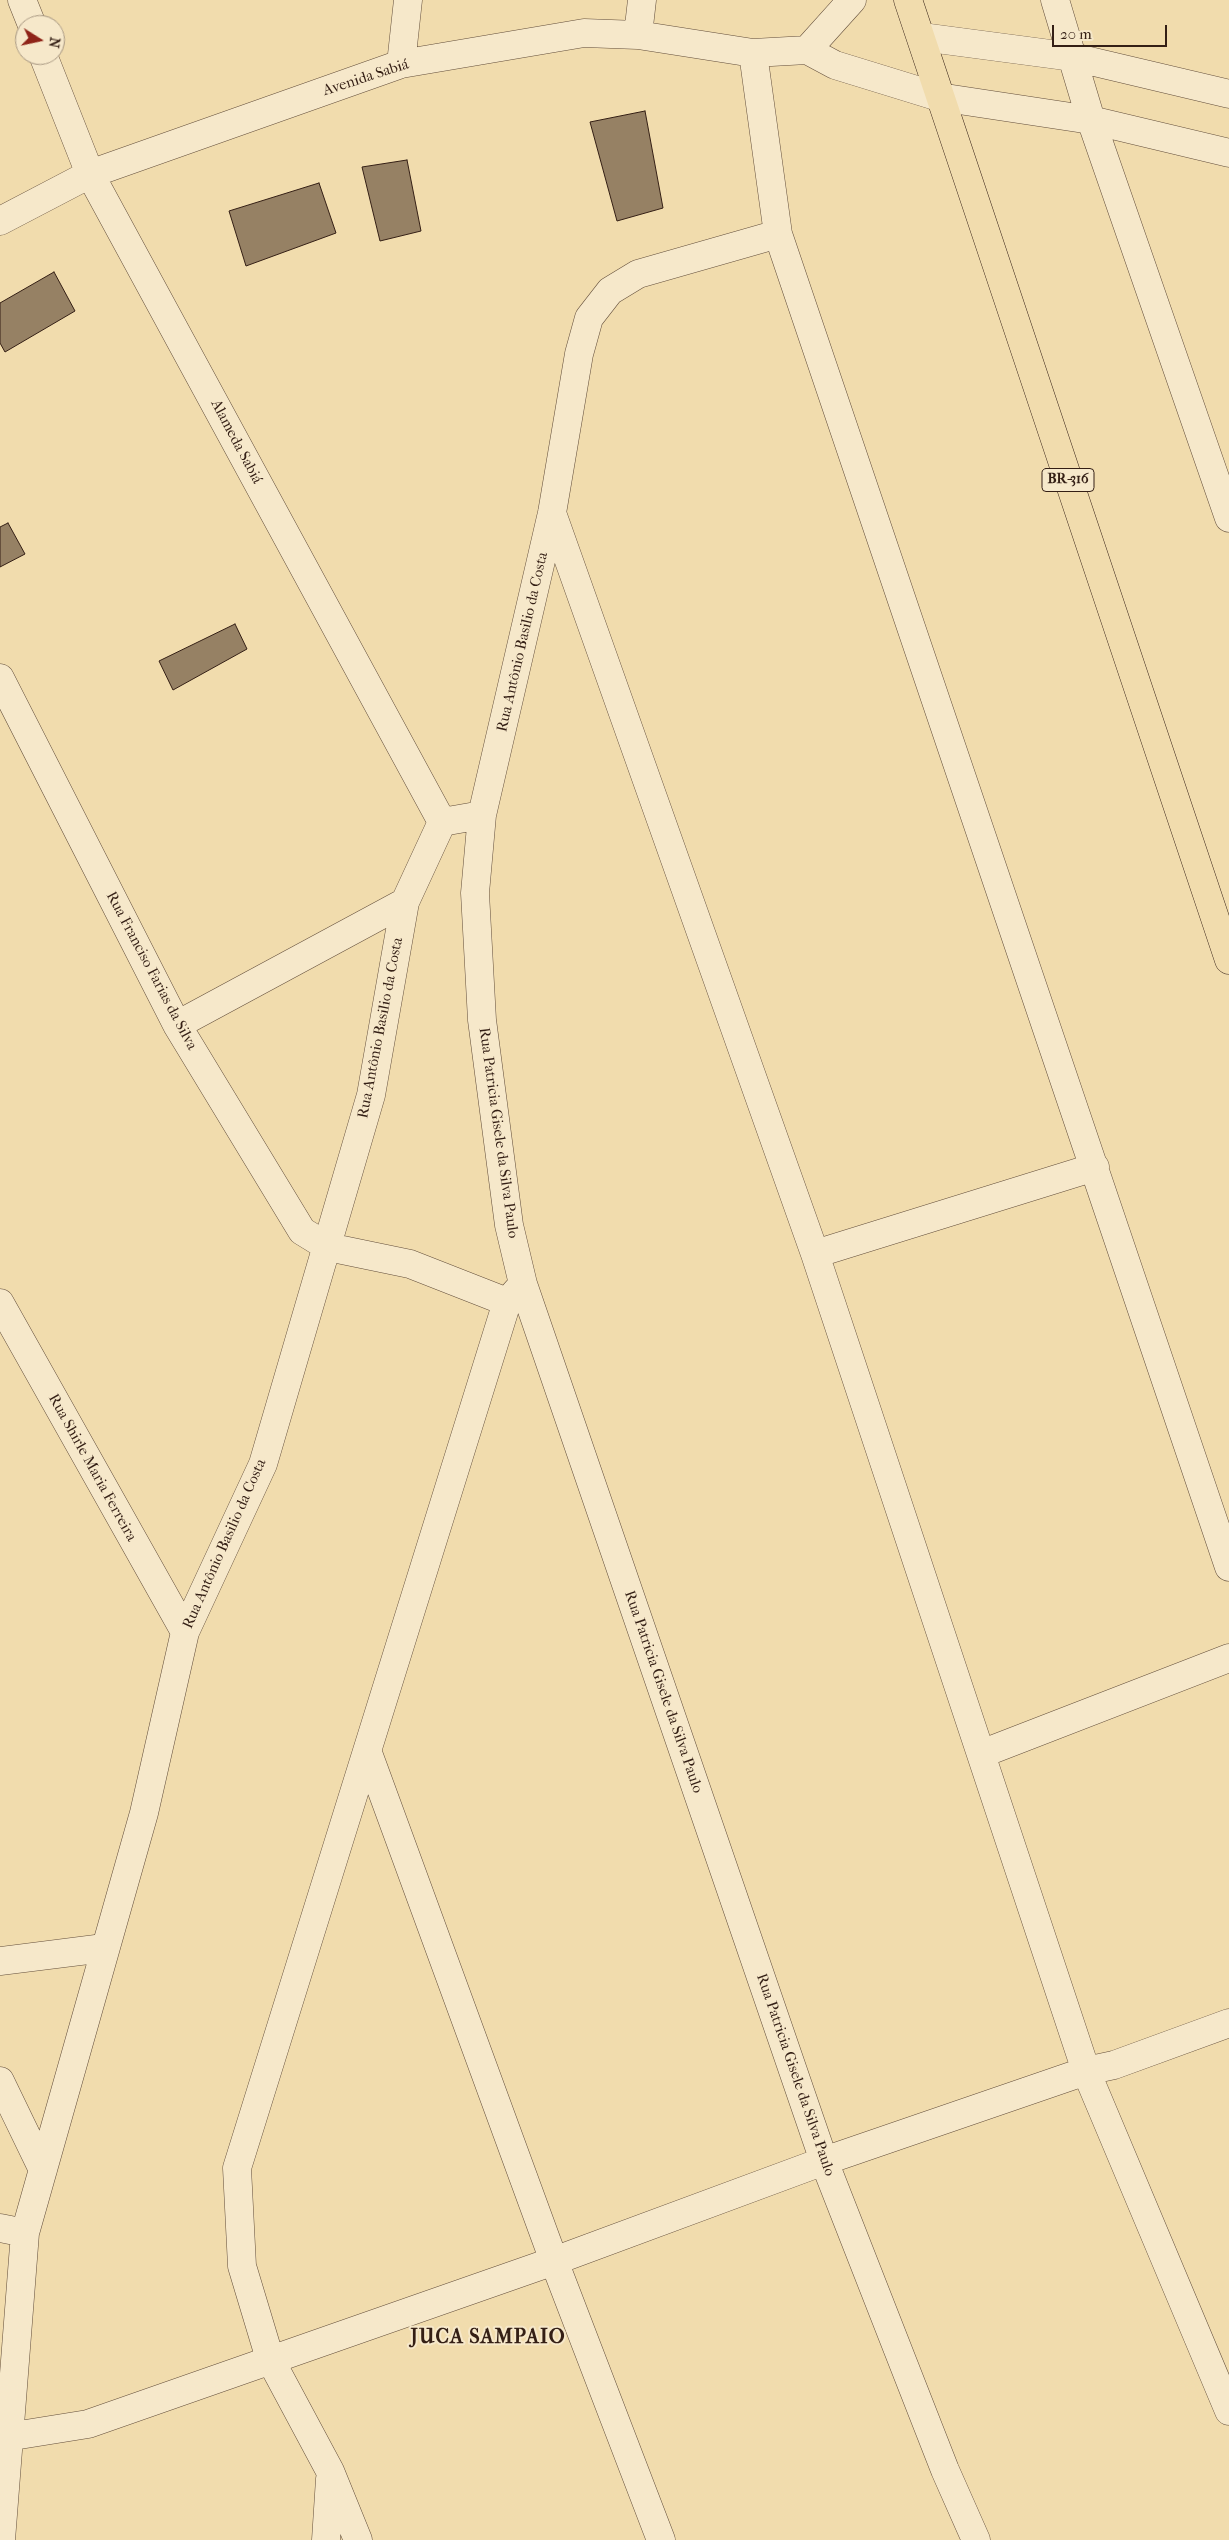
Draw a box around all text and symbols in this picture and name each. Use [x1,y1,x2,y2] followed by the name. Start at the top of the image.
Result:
[15,15,65,65] north arrow
[1054,15,1169,47] scale bar
[1060,25,1092,43] text: 20 m
[45,36,64,49] text: N
[321,56,411,100] street label: Avenida Sabiá
[206,397,266,487] street label: Alameda Sabiá
[1042,468,1094,492] road number: BR-316
[494,550,552,734] street label: Rua Antônio Basilio da Costa
[102,889,200,1053] street label: Rua Franciso Farias da Silva
[355,936,407,1120] street label: Rua Antônio Basilio da Costa
[474,1026,522,1240] street label: Rua Patricia Gisele da Silva Paulo
[44,1391,140,1545] street label: Rua Shirle Maria Ferreira
[179,1456,271,1632] street label: Rua Antônio Basilio da Costa
[620,1588,706,1796] street label: Rua Patricia Gisele da Silva Paulo
[752,1971,838,2179] street label: Rua Patricia Gisele da Silva Paulo
[409,2326,567,2350] district label: JUCA SAMPAIO

